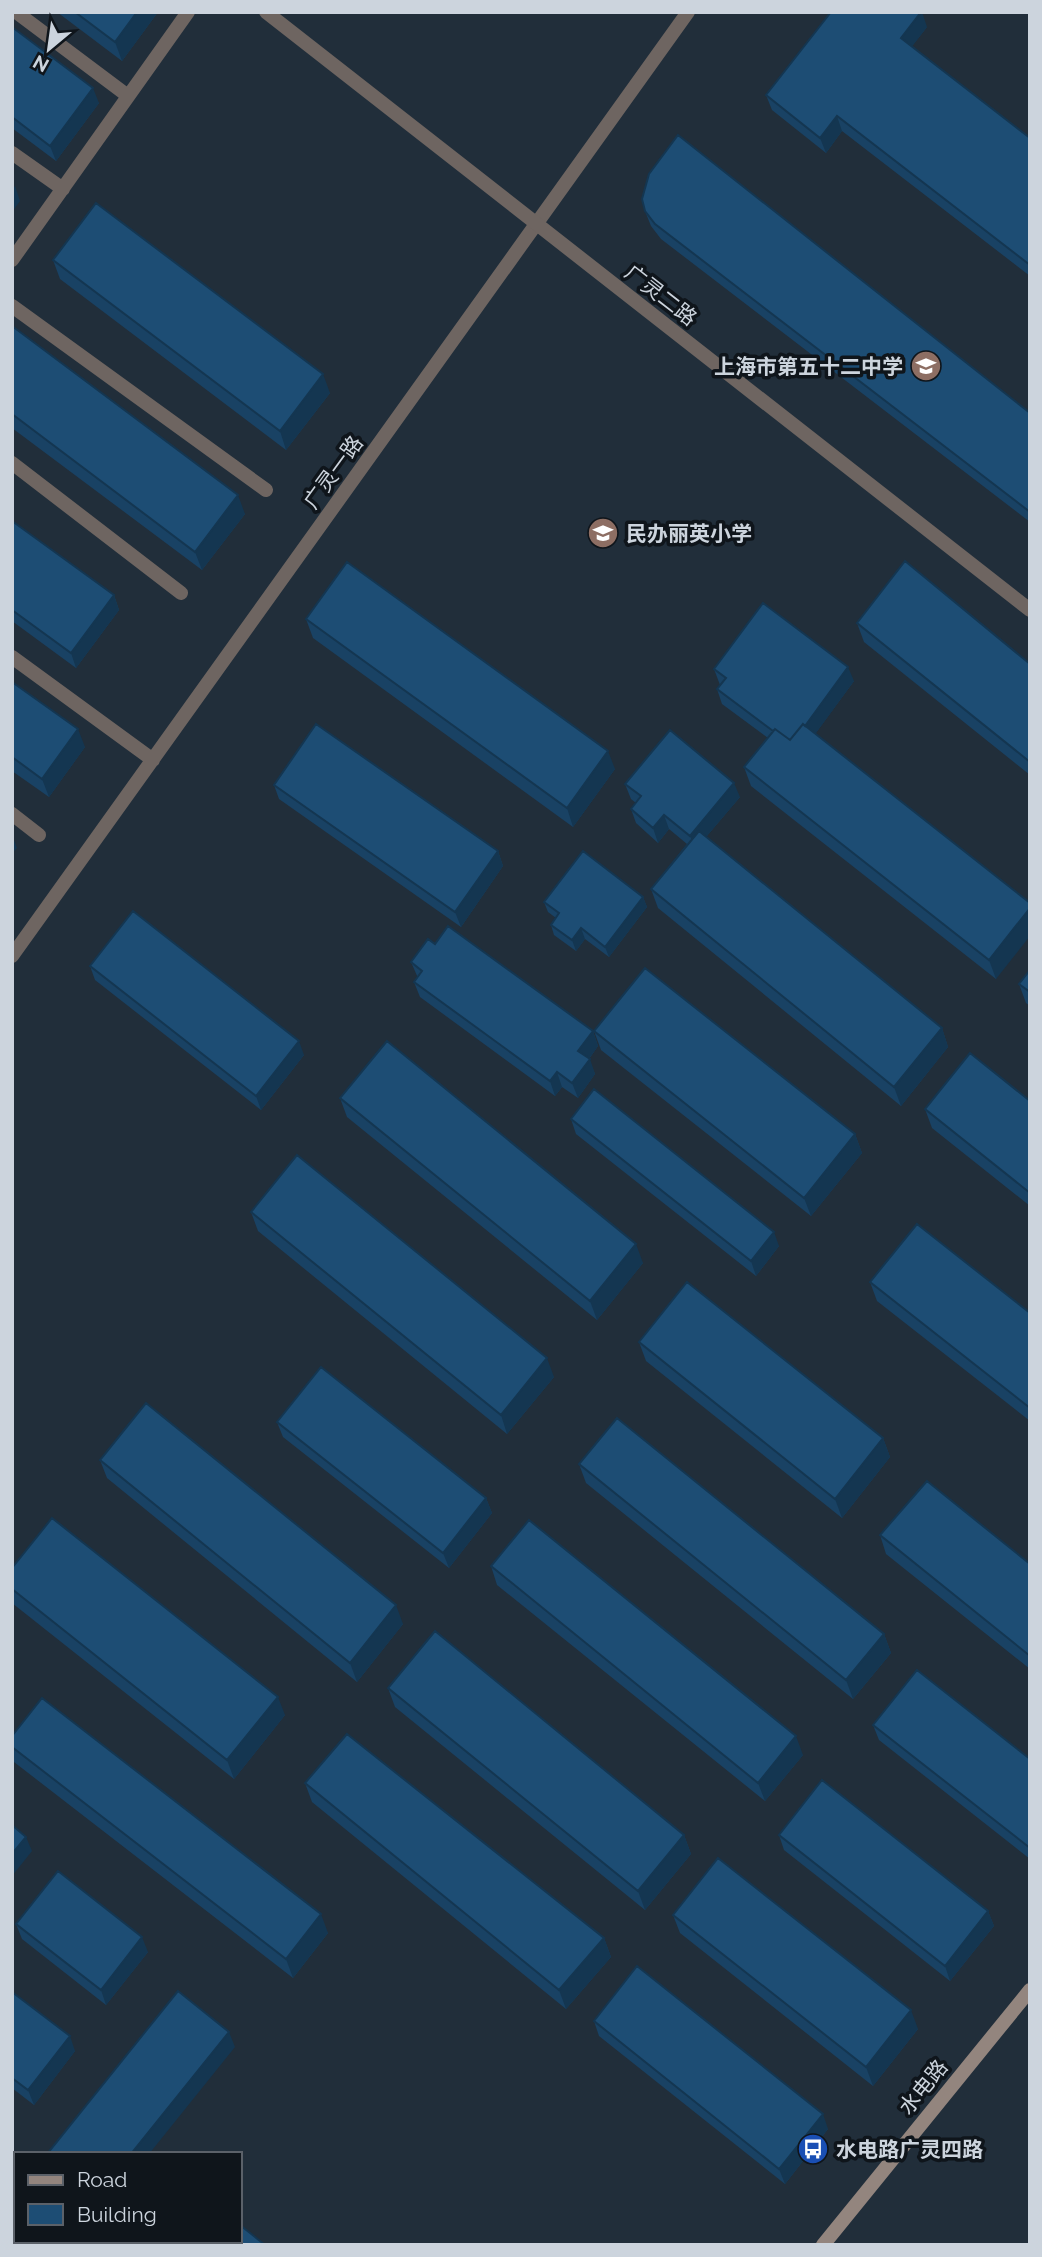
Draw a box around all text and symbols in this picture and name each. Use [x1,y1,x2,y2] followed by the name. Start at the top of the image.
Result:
[14,14,84,84] north arrow
[29,51,52,77] text: N
[620,259,702,331] street label: 广灵二路
[909,349,943,383] school or university icon: 上海市第五十二中学
[714,354,903,379] place label: 上海市第五十二中学
[298,431,368,513] street label: 广灵一路
[586,516,620,550] school or university icon: 民办丽英小学
[626,521,752,546] place label: 民办丽英小学
[893,2055,953,2119] street label: 水电路
[796,2132,830,2166] bus stop icon: 水电路广灵四路
[836,2137,983,2162] place label: 水电路广灵四路
[14,2152,242,2243] legend
[77,2167,127,2192] text: Road
[77,2202,157,2227] text: Building

